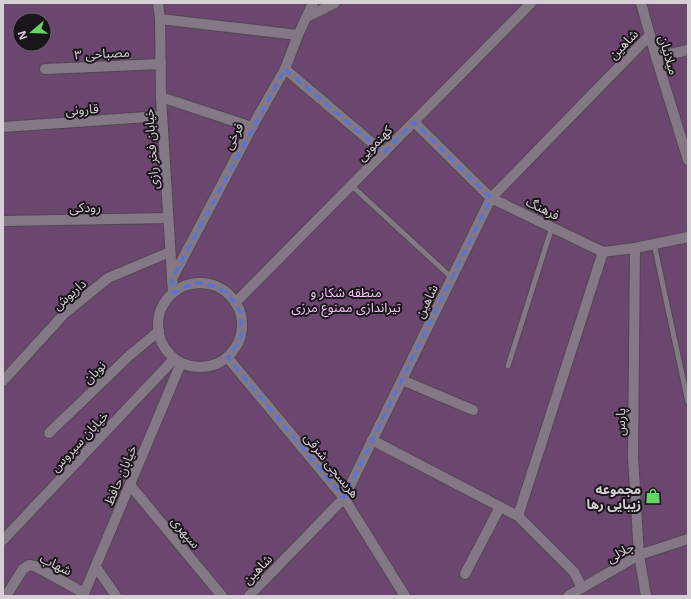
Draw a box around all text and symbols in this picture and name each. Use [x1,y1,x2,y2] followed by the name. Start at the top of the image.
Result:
[12,12,52,52] north arrow
[604,25,642,63] street label: شاهین
[14,29,31,42] text: N
[655,33,683,77] street label: میلانیان
[74,43,130,63] street label: مصباحی ۳
[65,99,99,119] street label: قارونی
[139,108,163,190] street label: خیابان فخر رازی
[219,119,248,152] street label: فرخی
[352,121,396,165] street label: کهنمویی
[523,192,563,224] street label: فرهنگ
[69,198,101,216] street label: رودکی
[48,274,90,314] street label: داریوش
[410,281,442,321] street label: شاهین
[291,283,401,318] park label: منطقه شکار و تیراندازی ممنوع مرزی
[78,357,110,387] street label: نوبان
[46,406,112,476] street label: خیابان سیروس
[611,408,630,436] street label: پارس
[299,429,364,502] street label: هریسچی شرقی
[99,442,141,508] street label: خیابان حافظ
[587,480,641,513] place label: مجموعه زیبایی رها
[644,487,662,505] shop icon: مجموعه زیبایی رها
[166,512,205,553] street label: سپهری
[603,537,637,567] street label: جلالی
[37,549,75,579] street label: شهاب
[238,550,276,588] street label: شاهین

